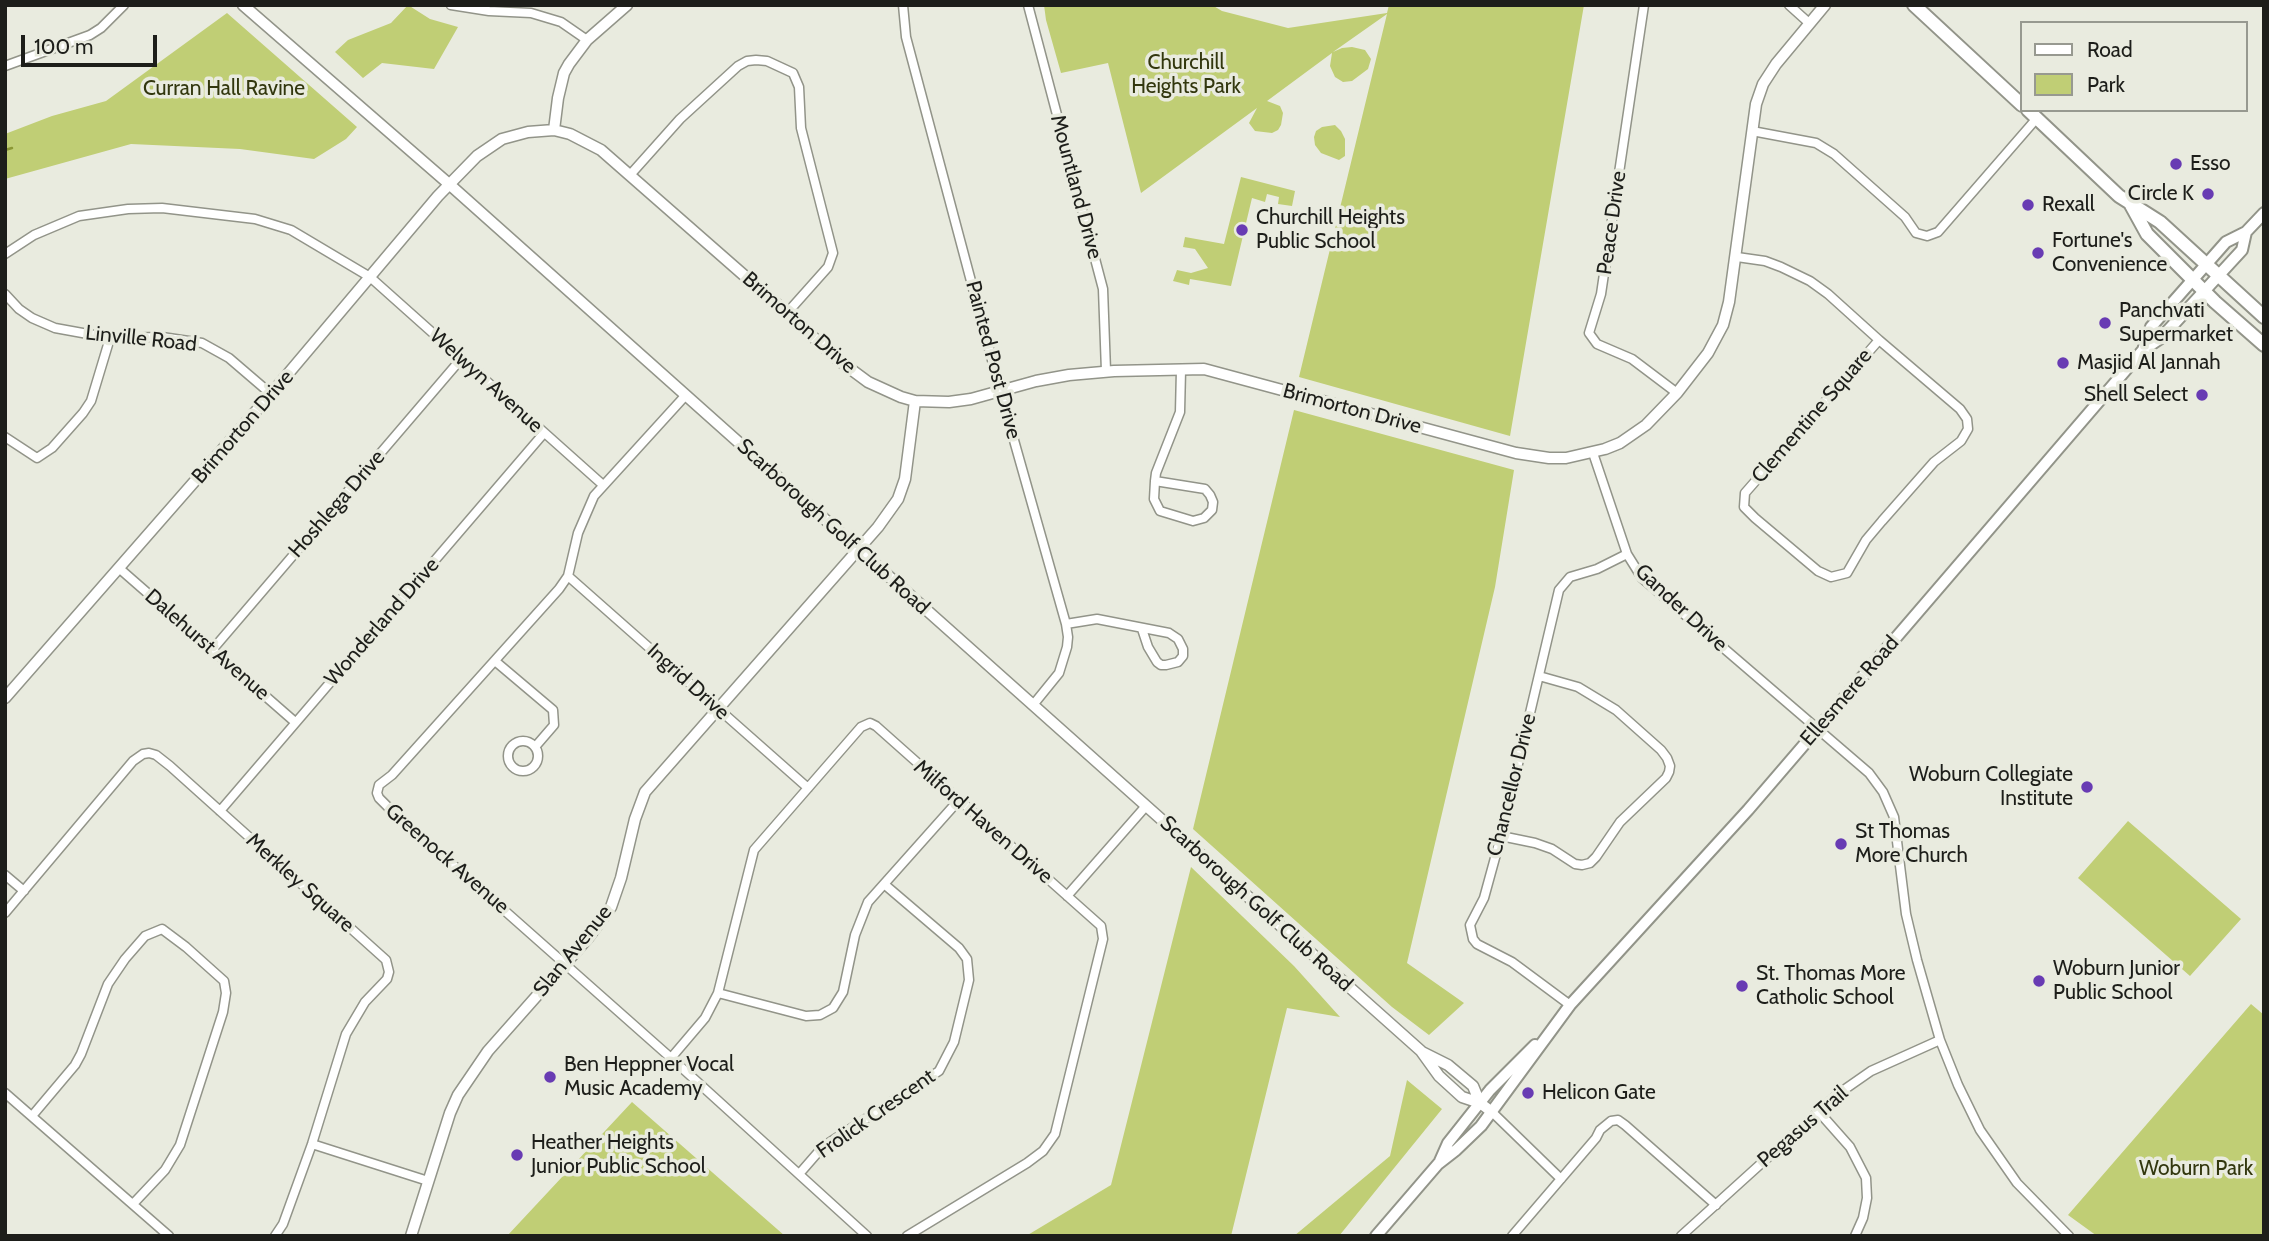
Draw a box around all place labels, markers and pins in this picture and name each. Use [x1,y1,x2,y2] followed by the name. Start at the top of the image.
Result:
[2190,151,2230,177] place label: Esso
[2168,156,2184,172] marker: Esso
[2128,181,2194,207] place label: Circle K
[2200,186,2216,202] marker: Circle K
[2042,192,2095,218] place label: Rexall
[2020,197,2036,213] marker: Rexall
[1256,205,1405,255] place label: Churchill Heights Public School
[1234,222,1250,238] marker: Churchill Heights Public School
[2052,228,2167,278] place label: Fortune's Convenience
[2030,245,2046,261] marker: Fortune's Convenience
[2119,298,2233,348] place label: Panchvati Supermarket
[2097,315,2113,331] marker: Panchvati Supermarket
[2077,350,2221,376] place label: Masjid Al Jannah
[2055,355,2071,371] marker: Masjid Al Jannah
[2084,382,2188,408] place label: Shell Select
[2194,387,2210,403] marker: Shell Select
[1909,762,2073,812] place label: Woburn Collegiate Institute
[2079,779,2095,795] marker: Woburn Collegiate Institute
[1855,819,1968,869] place label: St Thomas More Church
[1833,836,1849,852] marker: St Thomas More Church
[2053,956,2180,1006] place label: Woburn Junior Public School
[1756,961,1905,1011] place label: St. Thomas More Catholic School
[2031,973,2047,989] marker: Woburn Junior Public School
[1734,978,1750,994] marker: St. Thomas More Catholic School
[564,1052,734,1102] place label: Ben Heppner Vocal Music Academy
[542,1069,558,1085] marker: Ben Heppner Vocal Music Academy
[1542,1080,1656,1106] place label: Helicon Gate
[1520,1085,1536,1101] marker: Helicon Gate
[531,1130,706,1180] place label: Heather Heights Junior Public School
[509,1147,525,1163] marker: Heather Heights Junior Public School

